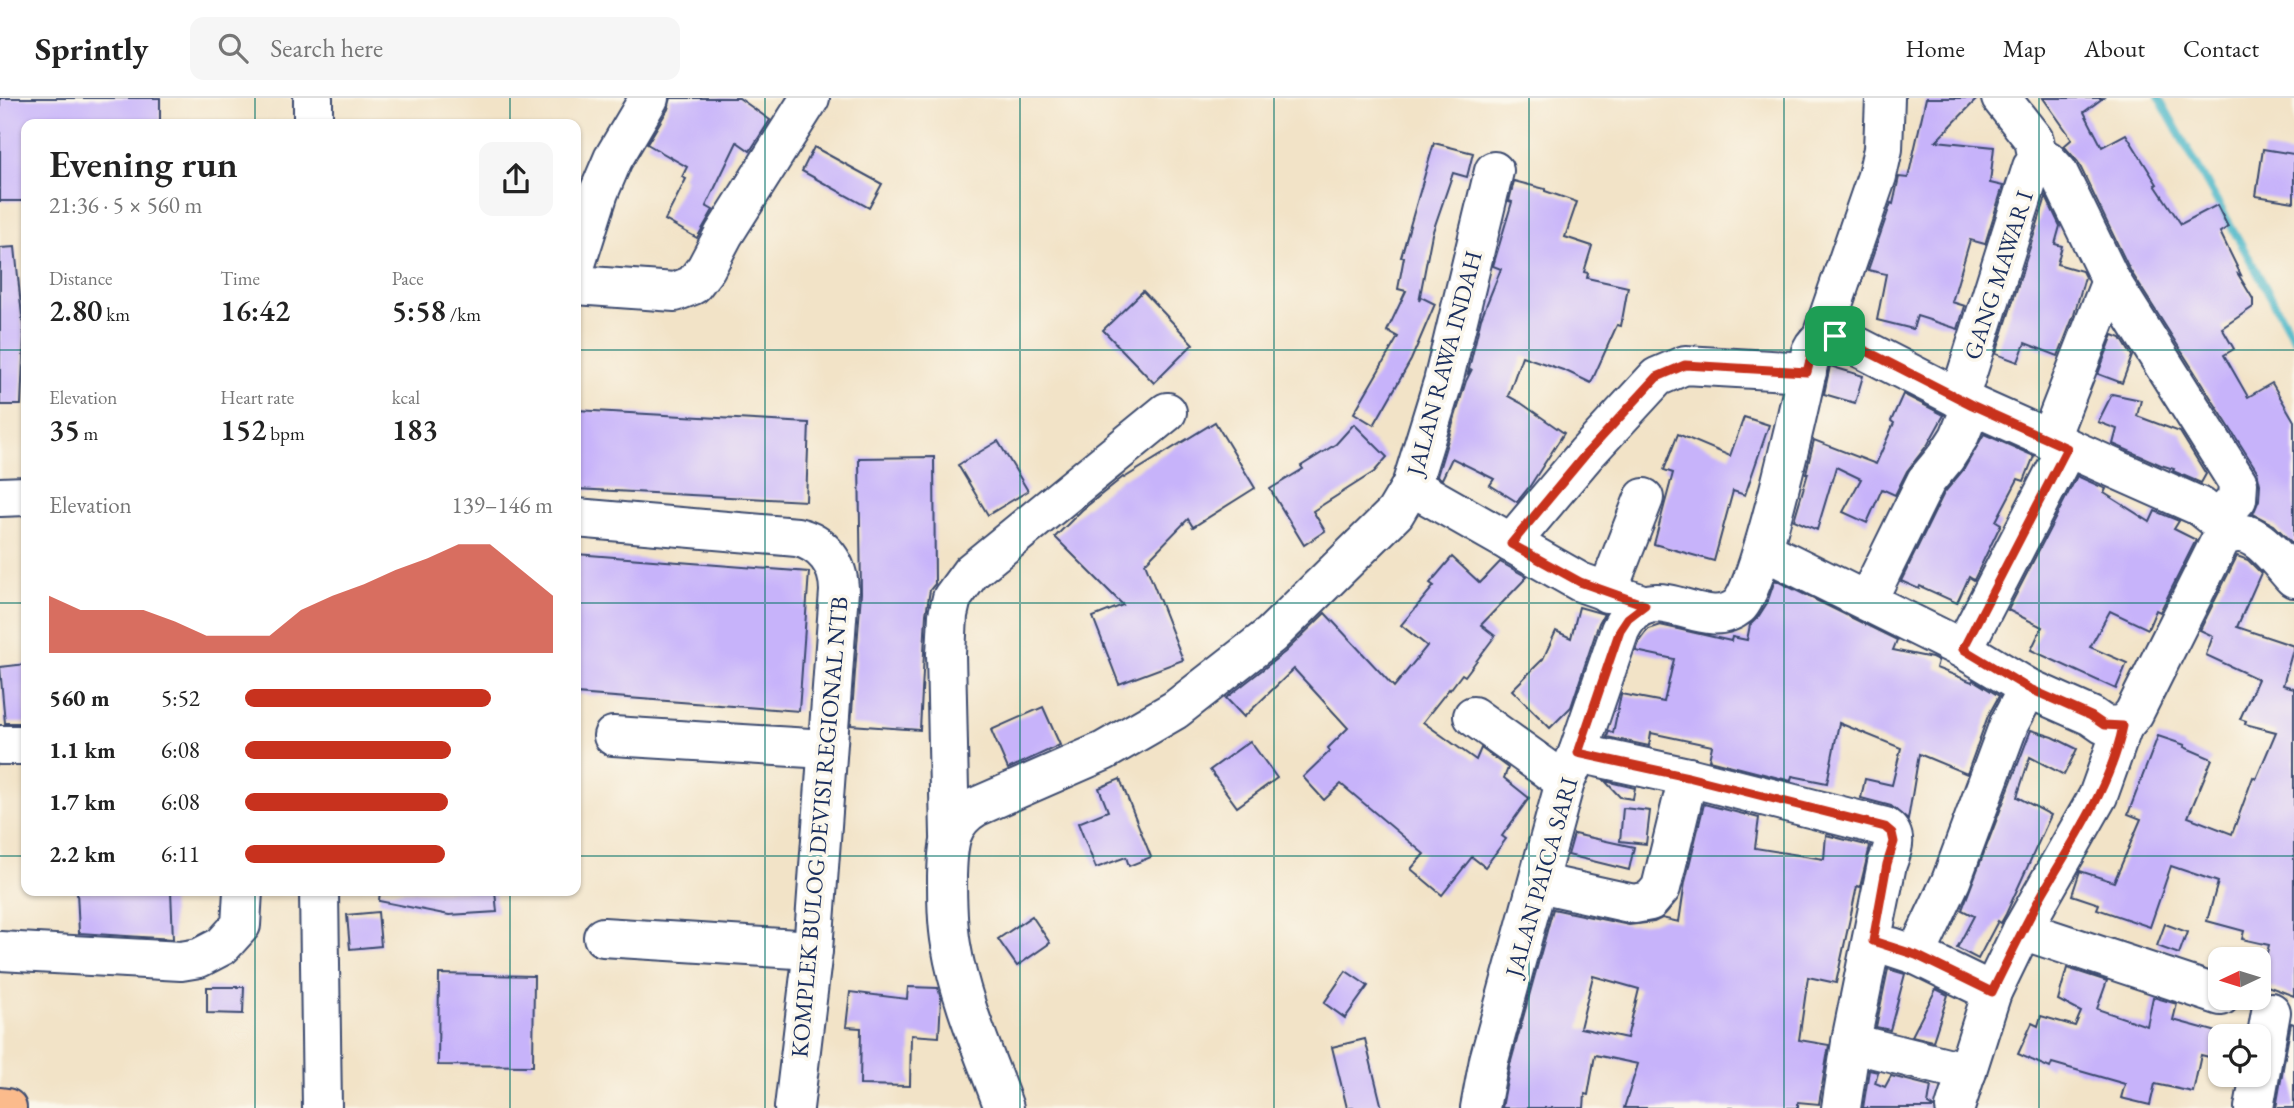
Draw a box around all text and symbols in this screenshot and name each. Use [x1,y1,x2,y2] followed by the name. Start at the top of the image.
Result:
[190,17,680,80] search box
[35,27,148,70] text: Sprintly
[214,29,252,67] icon: search
[270,31,383,65] text: Search here
[1905,33,1965,64] text: Home
[2003,33,2046,64] text: Map
[2084,33,2145,64] text: About
[2183,33,2259,64] text: Contact
[49,139,238,188] text: Evening run
[479,142,553,216] button: share
[1956,187,2040,363] street label: GANG MAWAR I
[49,190,202,220] text: 21:36 · 5 × 560 m
[1399,247,1489,481] street label: JALAN RAWA INDAH
[49,266,112,291] text: Distance
[220,266,260,291] text: Time
[392,266,424,291] text: Pace
[49,291,102,330] text: 2.80
[220,291,290,330] text: 16:42
[392,291,446,330] text: 5:58
[102,302,130,327] text: km
[446,302,481,327] text: /km
[1805,306,1865,366] pin
[1816,317,1854,355] icon: arrive
[49,385,117,410] text: Elevation
[220,385,294,410] text: Heart rate
[392,385,420,410] text: kcal
[49,410,80,449] text: 35
[220,410,267,449] text: 152
[392,410,438,449] text: 183
[80,421,98,446] text: m
[267,421,305,446] text: bpm
[49,490,132,520] text: Elevation
[452,490,553,520] text: 139–146 m
[783,595,855,1059] street label: KOMPLEK BULOG DEVISI REGIONAL NTB
[49,683,110,713] text: 560 m
[161,683,200,713] text: 5:52
[49,735,116,765] text: 1.1 km
[161,735,200,765] text: 6:08
[1497,773,1584,982] street label: JALAN PAICA SARI
[49,787,116,817] text: 1.7 km
[161,787,200,817] text: 6:08
[49,839,116,869] text: 2.2 km
[161,839,200,869] text: 6:11
[2208,947,2272,1010] north arrow
[2208,947,2271,1087] map controls
[2208,1024,2271,1087] button: locate

